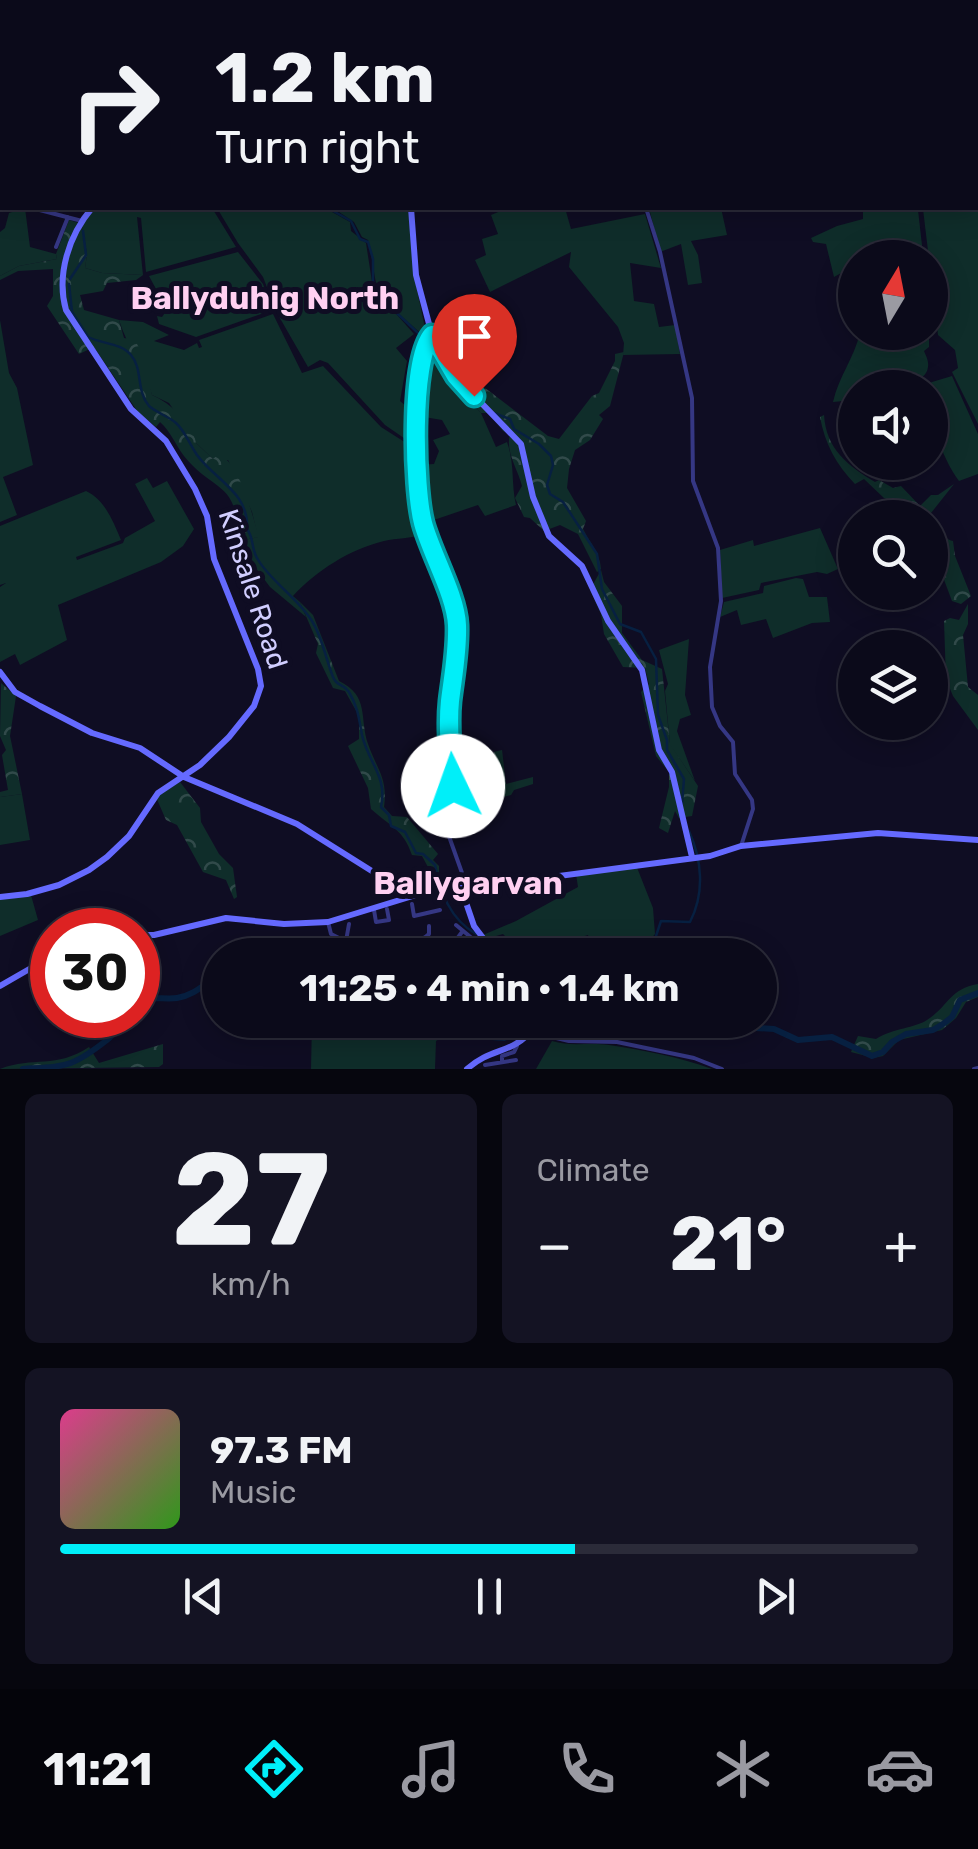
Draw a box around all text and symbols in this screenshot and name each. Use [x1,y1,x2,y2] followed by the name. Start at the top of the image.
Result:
[215,37,435,120] text: 1.2 km
[50,40,180,170] icon: right
[215,121,419,174] text: Turn right
[838,240,948,350] north arrow
[838,240,948,740] map controls
[131,279,399,317] district label: Ballyduhig North
[432,294,517,397] pin
[447,309,502,364] icon: arrive
[838,370,948,480] button: sound
[838,500,948,610] button: search
[212,505,294,673] street label: Kinsale Road
[838,630,948,740] button: layers
[401,734,505,838] position arrow
[373,864,563,902] district label: Ballygarvan
[30,908,160,1038] speed limit sign: 30
[299,965,680,1011] text: 11:25 · 4 min · 1.4 km
[171,1122,330,1277] text: 27
[537,1151,650,1189] text: Climate
[670,1200,786,1289] text: 21°
[537,1213,572,1278] text: −
[884,1213,918,1278] text: +
[211,1265,291,1303] text: km/h
[210,1427,353,1473] text: 97.3 FM
[210,1473,296,1511] text: Music
[176,1569,231,1624] icon: previous
[462,1569,517,1624] icon: pause
[748,1569,803,1624] icon: next
[239,1734,309,1804] icon: directions
[396,1734,466,1804] icon: music
[552,1734,622,1804] icon: phone
[708,1734,778,1804] icon: climate
[865,1734,935,1804] icon: car
[43,1743,153,1796] text: 11:21

